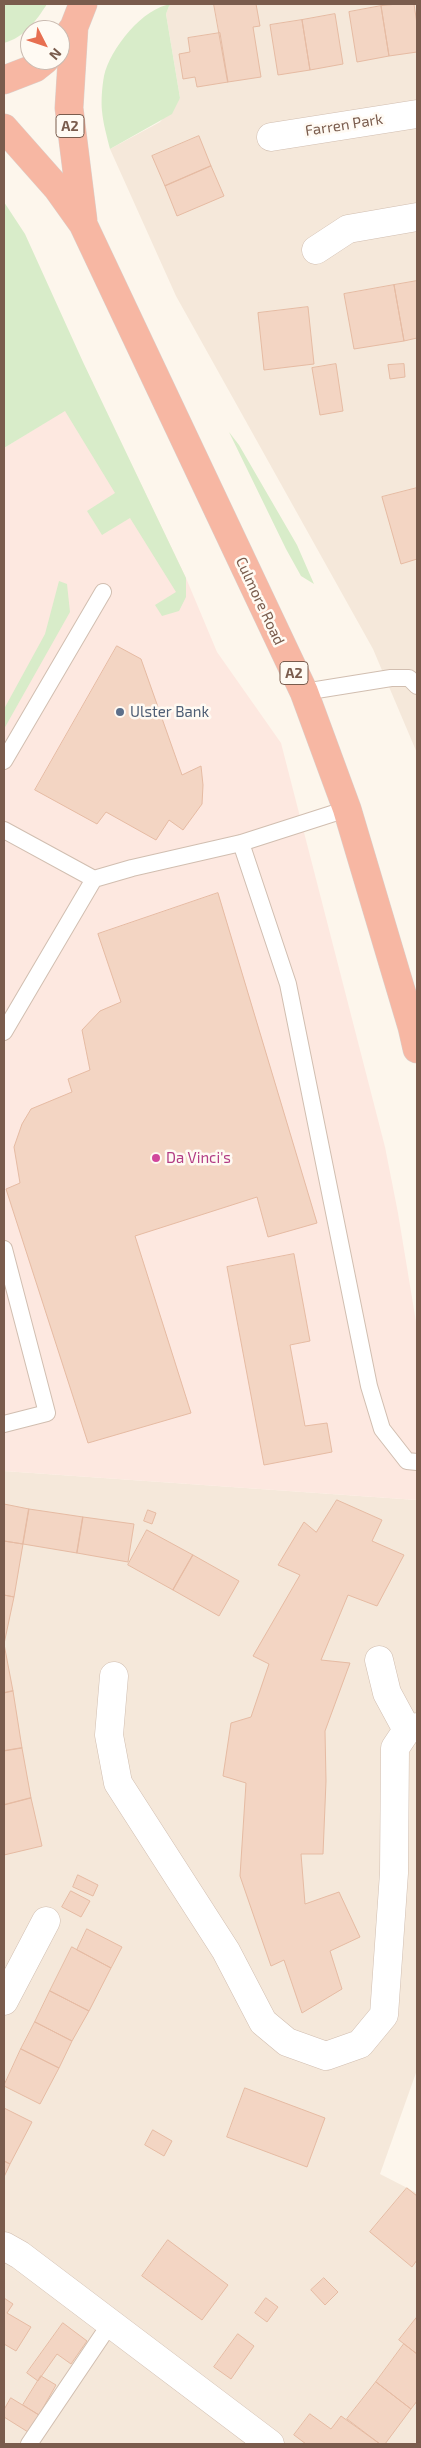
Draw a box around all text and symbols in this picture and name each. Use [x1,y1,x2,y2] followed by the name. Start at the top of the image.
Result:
[20,20,70,70] north arrow
[46,45,66,64] text: N
[304,110,384,140] street label: Farren Park
[56,114,84,138] road number: A2
[232,554,288,648] street label: Culmore Road
[280,661,308,684] road number: A2
[130,703,209,721] place label: Ulster Bank
[114,706,126,718] marker: Ulster Bank
[166,1149,231,1167] place label: Da Vinci's
[150,1152,162,1164] marker: Da Vinci's

